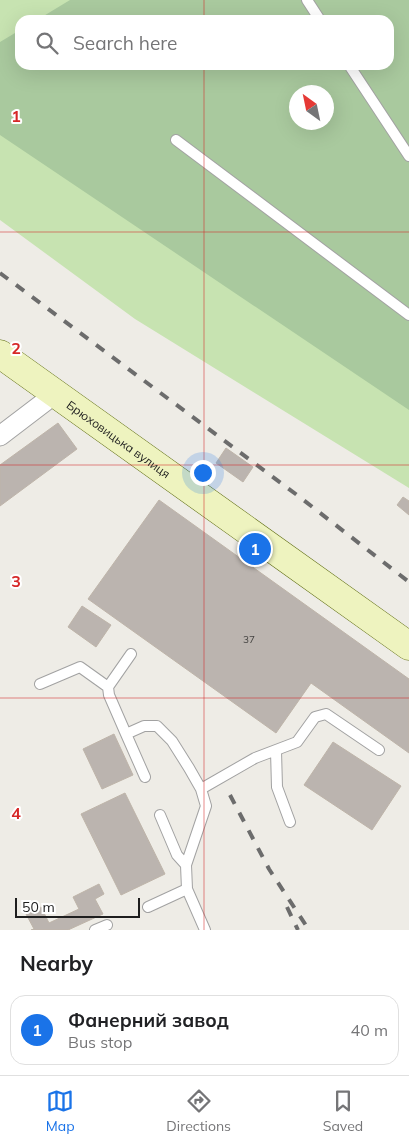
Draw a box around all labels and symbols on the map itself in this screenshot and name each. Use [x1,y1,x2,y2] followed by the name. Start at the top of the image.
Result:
[289,85,334,130] north arrow
[11,106,21,126] text: 1
[11,338,21,358] text: 2
[64,397,174,481] street label: Брюховицька вулиця
[190,460,216,486] your location
[239,530,271,568] pin: 1
[11,571,21,591] text: 3
[243,633,255,646] house number: 37
[11,803,21,823] text: 4
[15,895,140,918] scale bar

